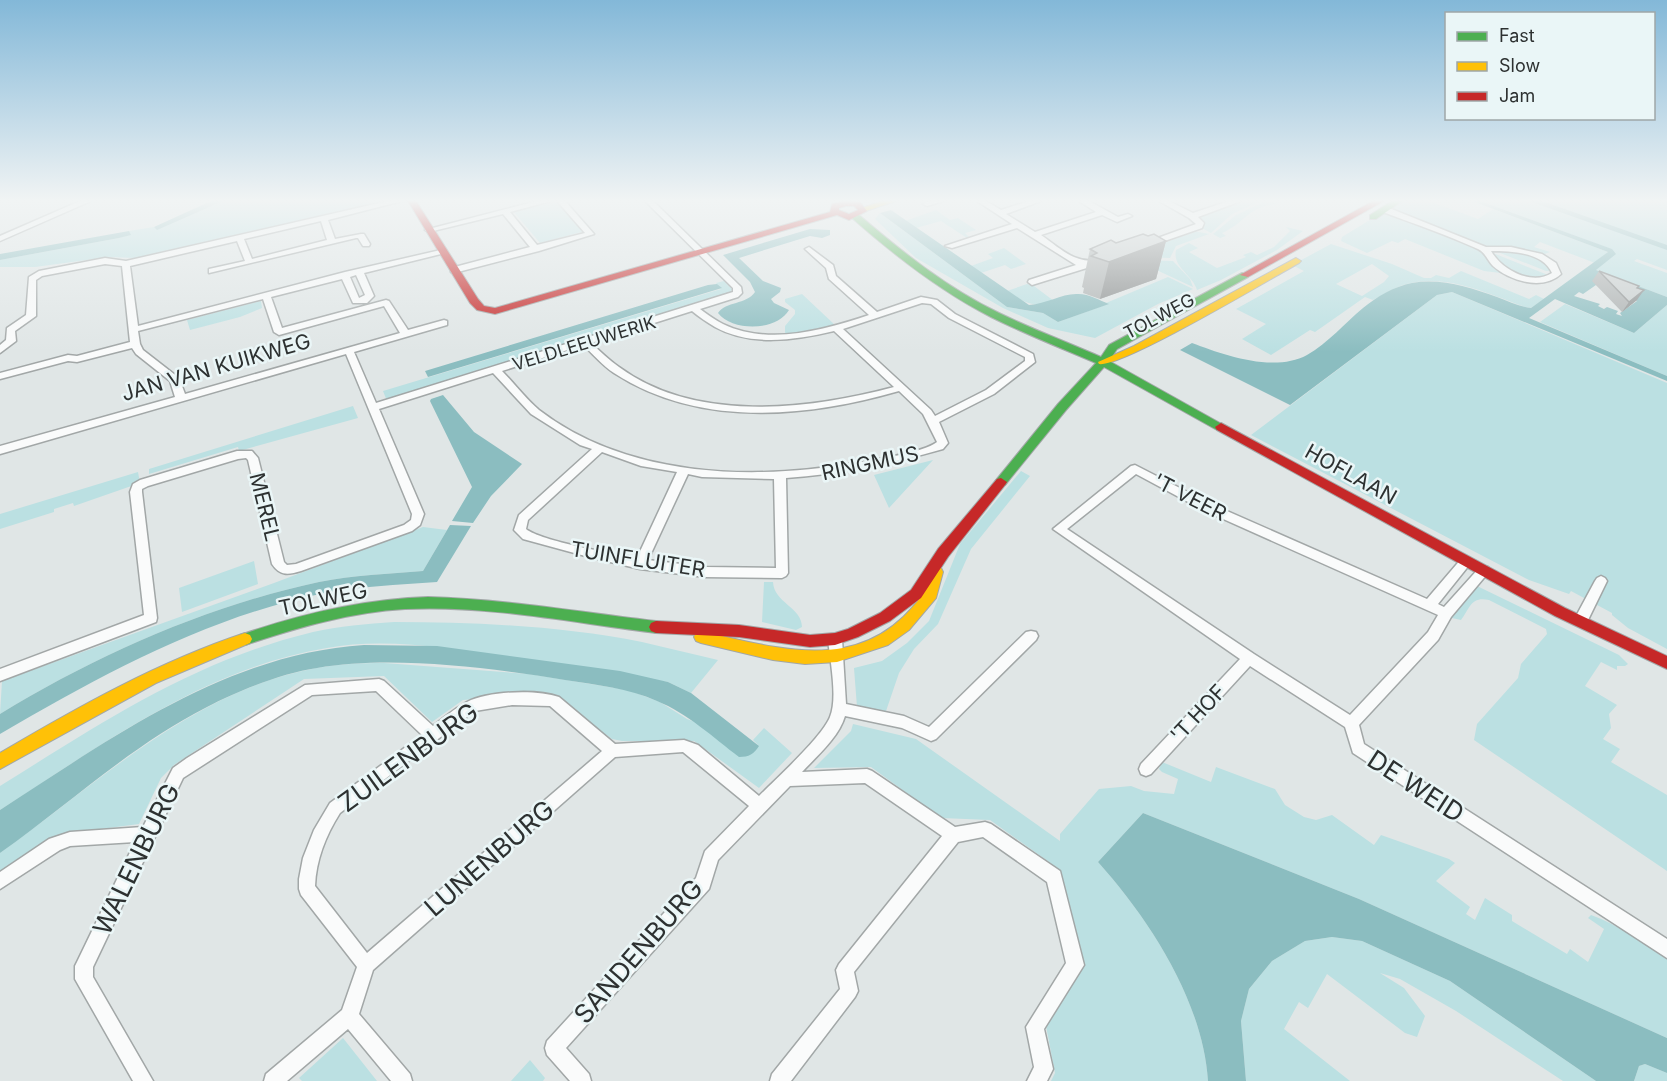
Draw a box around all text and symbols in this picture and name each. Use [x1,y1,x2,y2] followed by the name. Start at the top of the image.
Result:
[1445,12,1655,120] legend
[1499,25,1535,46] text: Fast
[1499,55,1540,76] text: Slow
[1499,85,1535,106] text: Jam
[1120,289,1198,343] street label: TOLWEG
[510,311,658,375] street label: VELDLEEUWERIK
[119,328,313,406] street label: JAN VAN KUIKWEG
[1301,439,1401,509] street label: HOFLAAN
[819,441,921,485] street label: RINGMUS
[1149,468,1231,526] street label: 'T VEER
[244,470,286,544] street label: MEREL
[569,536,707,582] street label: TUINFLUITER
[276,577,370,621] street label: TOLWEG
[1165,679,1231,747] street label: 'T HOF
[332,696,484,818] street label: ZUILENBURG
[1362,743,1470,829] street label: DE WEID
[86,778,186,940] street label: WALENBURG
[418,793,560,923] street label: LUNENBURG
[567,873,709,1029] street label: SANDENBURG

